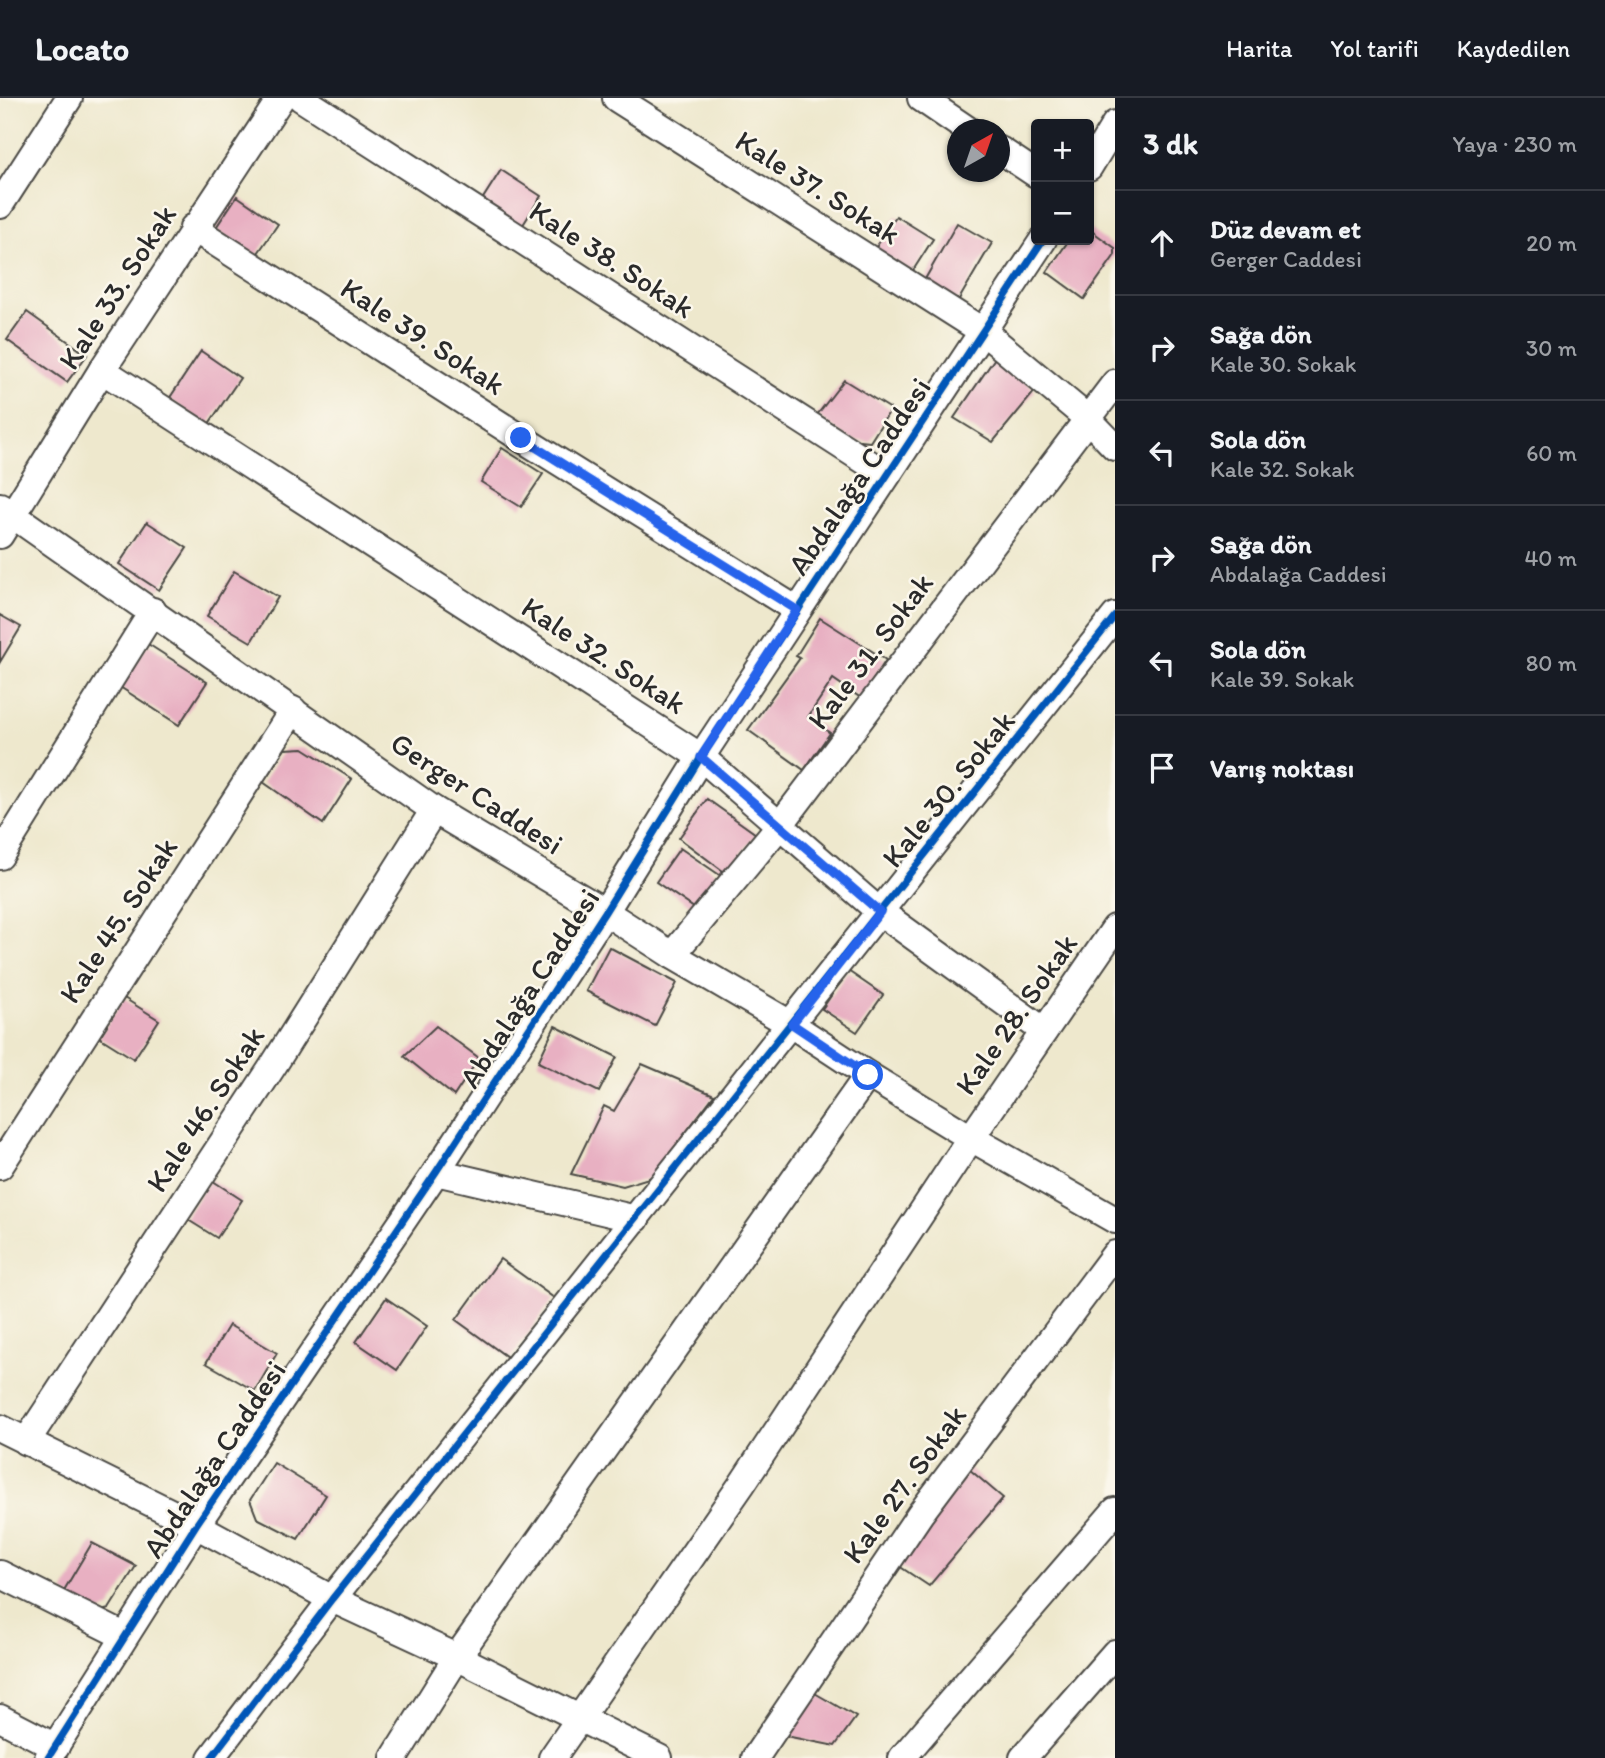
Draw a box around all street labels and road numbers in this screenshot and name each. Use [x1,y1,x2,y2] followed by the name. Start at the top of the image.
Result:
[729,122,907,252] street label: Kale 37. Sokak
[523,192,701,326] street label: Kale 38. Sokak
[50,198,184,376] street label: Kale 33. Sokak
[334,269,512,403] street label: Kale 39. Sokak
[779,370,939,582] street label: Abdalağa Caddesi
[799,565,941,737] street label: Kale 31. Sokak
[515,588,693,722] street label: Kale 32. Sokak
[874,703,1022,875] street label: Kale 30. Sokak
[384,724,570,862] street label: Gerger Caddesi
[51,830,185,1010] street label: Kale 45. Sokak
[451,881,607,1095] street label: Abdalağa Caddesi
[947,926,1085,1102] street label: Kale 28. Sokak
[138,1019,272,1199] street label: Kale 46. Sokak
[134,1353,294,1565] street label: Abdalağa Caddesi
[834,1398,974,1570] street label: Kale 27. Sokak

